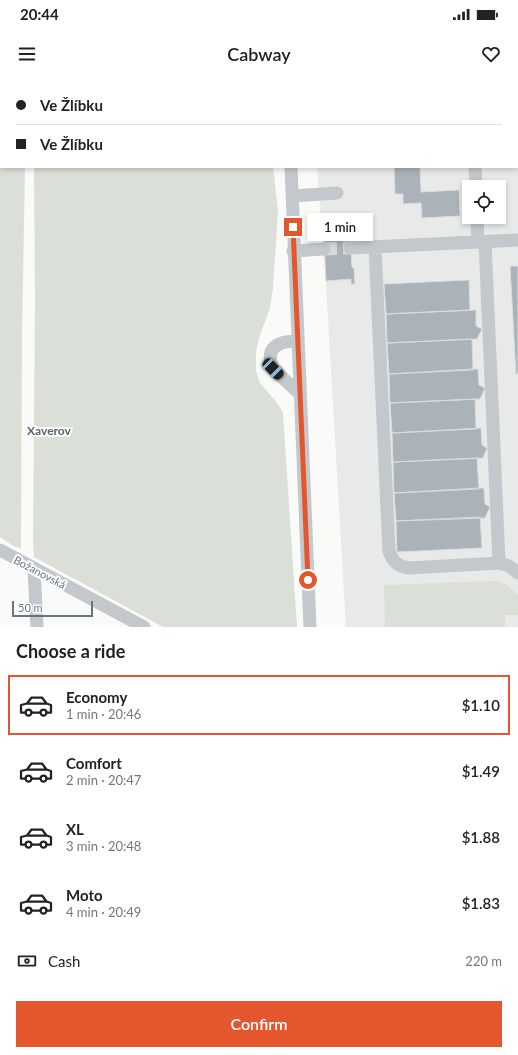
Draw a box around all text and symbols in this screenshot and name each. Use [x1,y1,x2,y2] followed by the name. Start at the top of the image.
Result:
[20,5,59,23] text: 20:44
[16,43,38,65] icon: menu
[227,43,291,65] text: Cabway
[480,43,502,65] icon: heart
[40,96,103,114] text: Ve Žlíbku
[40,135,103,153] text: Ve Žlíbku
[462,180,506,224] map controls
[462,180,506,224] button: locate
[307,213,373,241] callout: 1 min
[284,218,302,236] route end
[324,219,356,235] text: 1 min
[260,356,286,382] car
[27,423,72,438] district label: Xaverov
[12,553,68,591] street label: Božanovská
[299,571,317,589] route start
[12,599,93,618] scale bar
[18,601,43,614] text: 50 m
[16,640,125,662] text: Choose a ride
[18,687,54,723] icon: car
[66,688,127,706] text: Economy
[462,696,500,714] text: $1.10
[66,706,141,722] text: 1 min · 20:46
[18,753,54,789] icon: car
[66,754,122,772] text: Comfort
[462,762,500,780] text: $1.49
[66,772,141,788] text: 2 min · 20:47
[18,819,54,855] icon: car
[66,820,84,838] text: XL
[462,828,500,846] text: $1.88
[66,838,141,854] text: 3 min · 20:48
[18,885,54,921] icon: car
[66,886,103,904] text: Moto
[462,894,500,912] text: $1.83
[66,904,141,920] text: 4 min · 20:49
[16,950,38,972] icon: cash
[48,952,80,970] text: Cash
[465,953,502,969] text: 220 m
[16,1001,502,1047] button: Confirm

